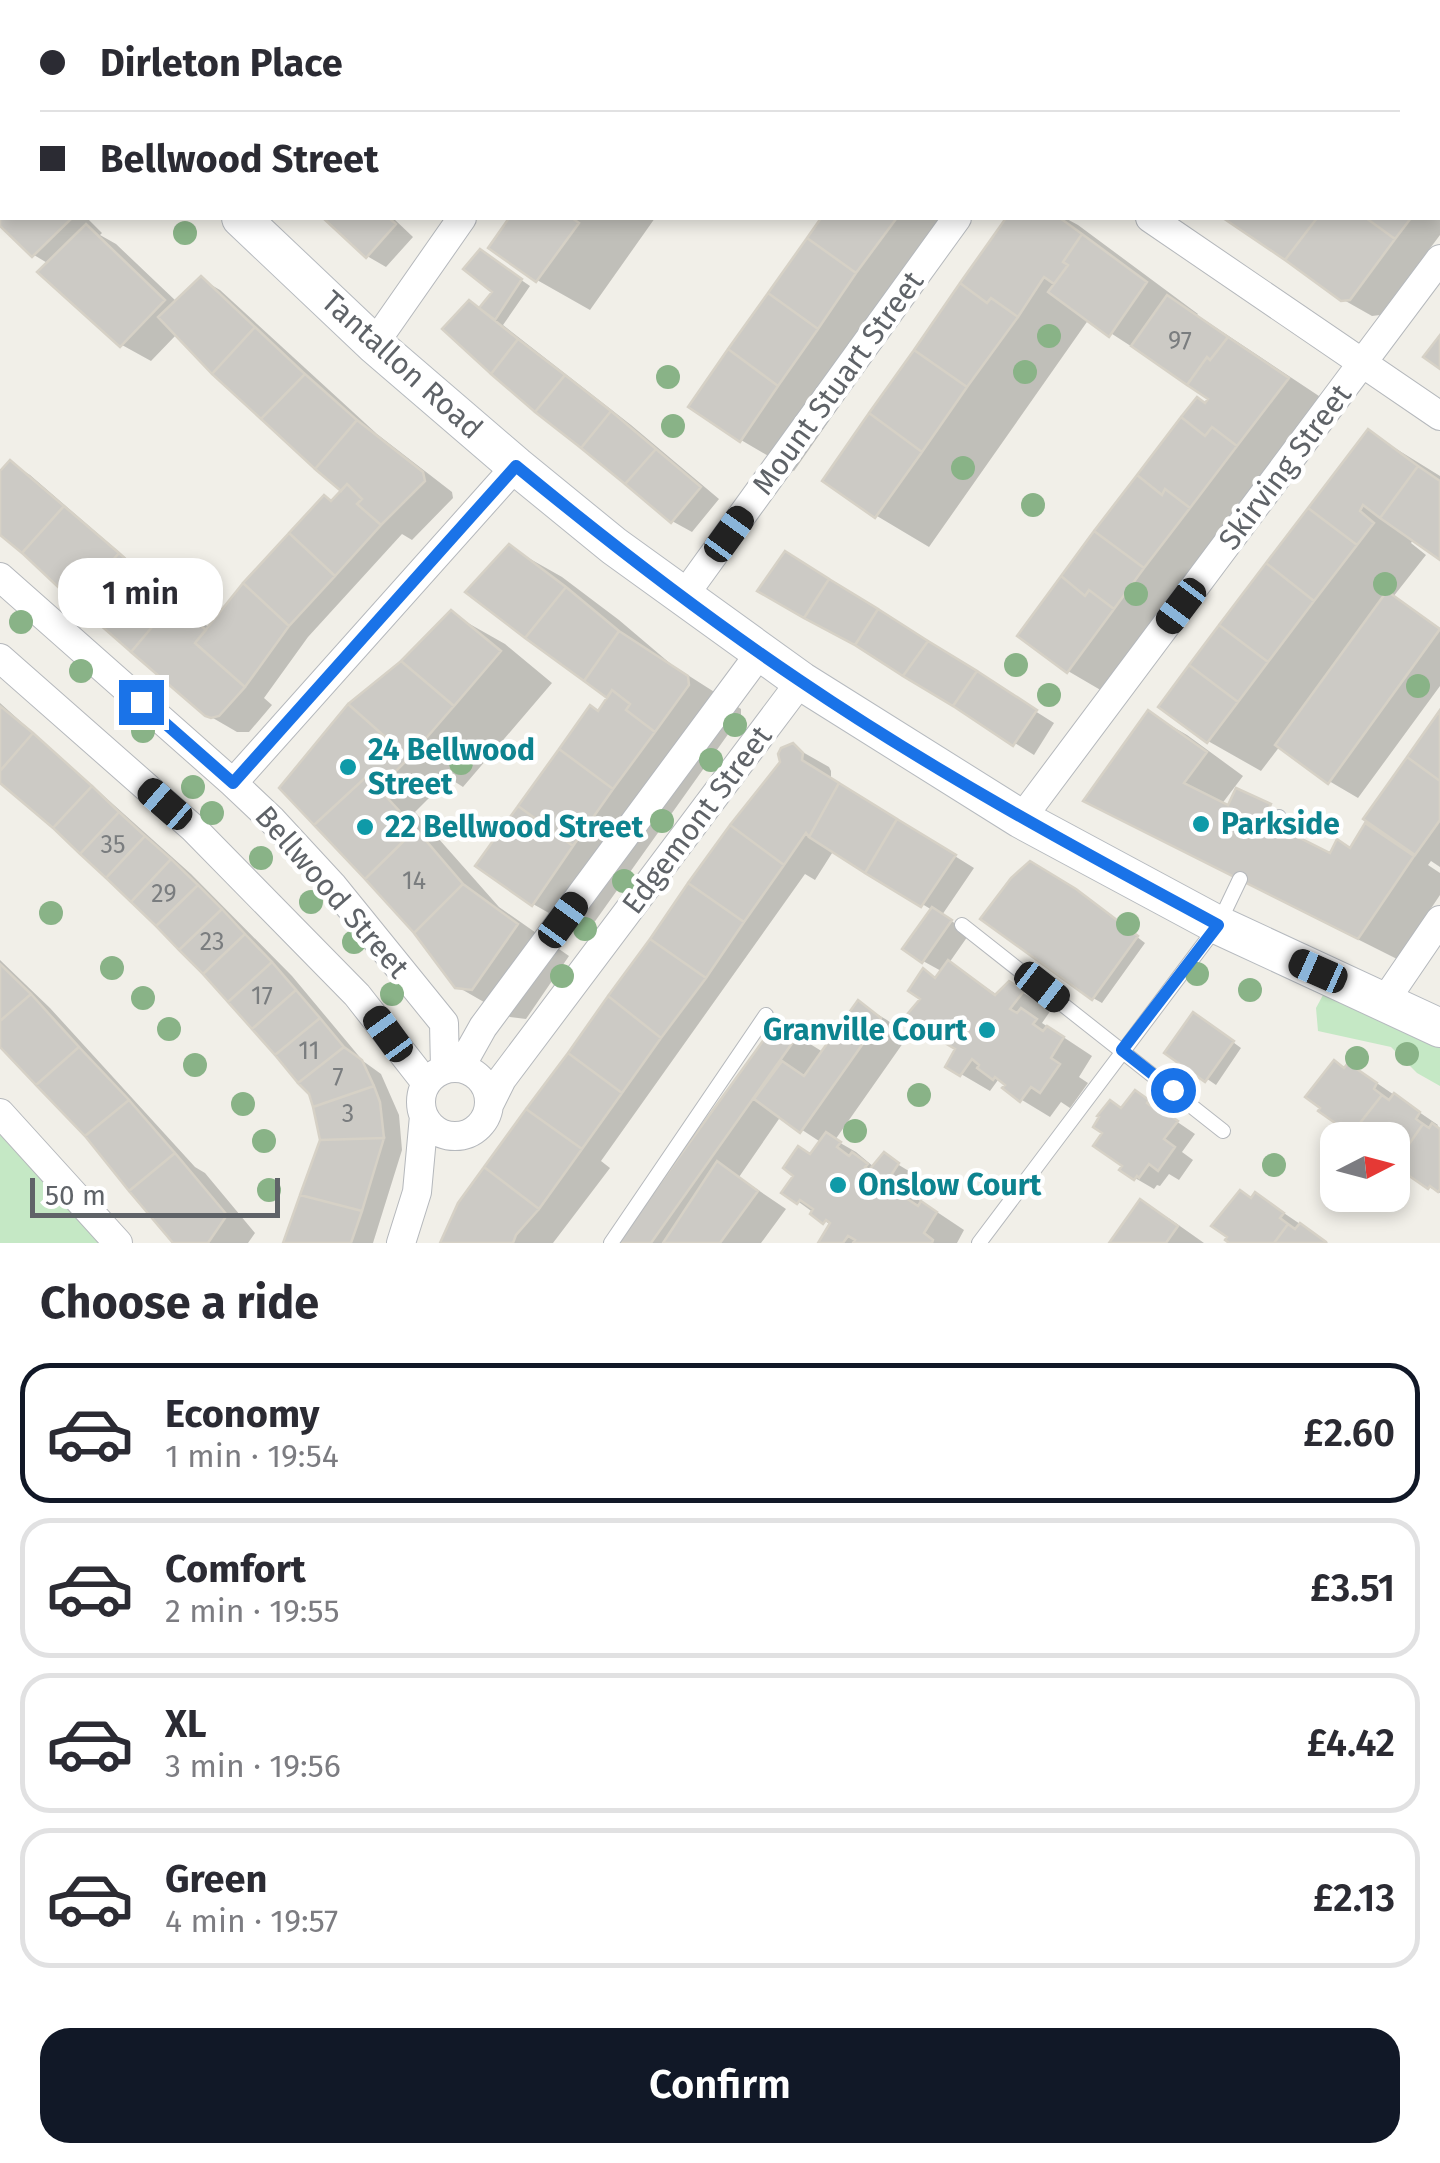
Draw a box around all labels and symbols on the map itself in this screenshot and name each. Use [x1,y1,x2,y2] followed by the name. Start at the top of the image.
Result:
[745,264,931,502] street label: Mount Stuart Street
[314,283,490,447] street label: Tantallon Road
[1168,326,1192,356] house number: 97
[1211,377,1359,557] street label: Skirving Street
[699,501,759,567] car
[58,557,224,627] callout: 1 min
[1151,573,1211,639] car
[119,680,164,725] route end
[615,719,779,921] street label: Edgemont Street
[368,732,535,802] place label: 24 Bellwood Street
[337,756,359,778] marker: 24 Bellwood Street
[133,773,197,835] car
[248,799,417,985] street label: Bellwood Street
[1221,806,1340,842] place label: Parkside
[385,809,644,845] place label: 22 Bellwood Street
[1190,813,1212,835] marker: Parkside
[354,816,376,838] marker: 22 Bellwood Street
[100,830,126,860] house number: 35
[402,866,426,896] house number: 14
[151,879,177,909] house number: 29
[533,887,593,953] car
[200,927,224,957] house number: 23
[1284,945,1352,997] car
[1009,957,1075,1017] car
[251,981,273,1011] house number: 17
[358,1001,418,1067] car
[763,1012,967,1048] place label: Granville Court
[976,1019,998,1041] marker: Granville Court
[298,1036,320,1066] house number: 11
[332,1062,344,1092] house number: 7
[1151,1068,1196,1113] route start
[342,1099,354,1129] house number: 3
[1320,1122,1410,1212] north arrow
[858,1167,1042,1203] place label: Onslow Court
[30,1173,280,1218] scale bar
[827,1174,849,1196] marker: Onslow Court

